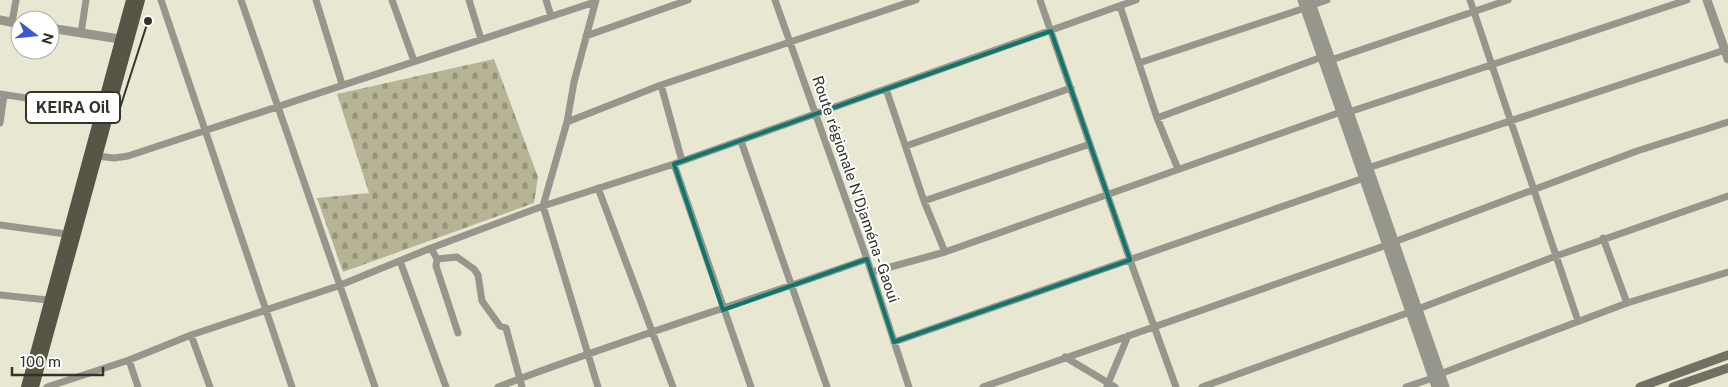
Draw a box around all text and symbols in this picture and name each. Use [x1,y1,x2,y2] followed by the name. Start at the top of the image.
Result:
[10,10,60,60] north arrow
[38,31,57,46] text: N
[809,73,903,305] street label: Route régionale N'Djaména - Gaoui
[26,92,120,123] callout: KEIRA Oil
[36,98,110,117] text: KEIRA Oil
[12,344,104,376] scale bar
[20,353,61,370] text: 100 m

